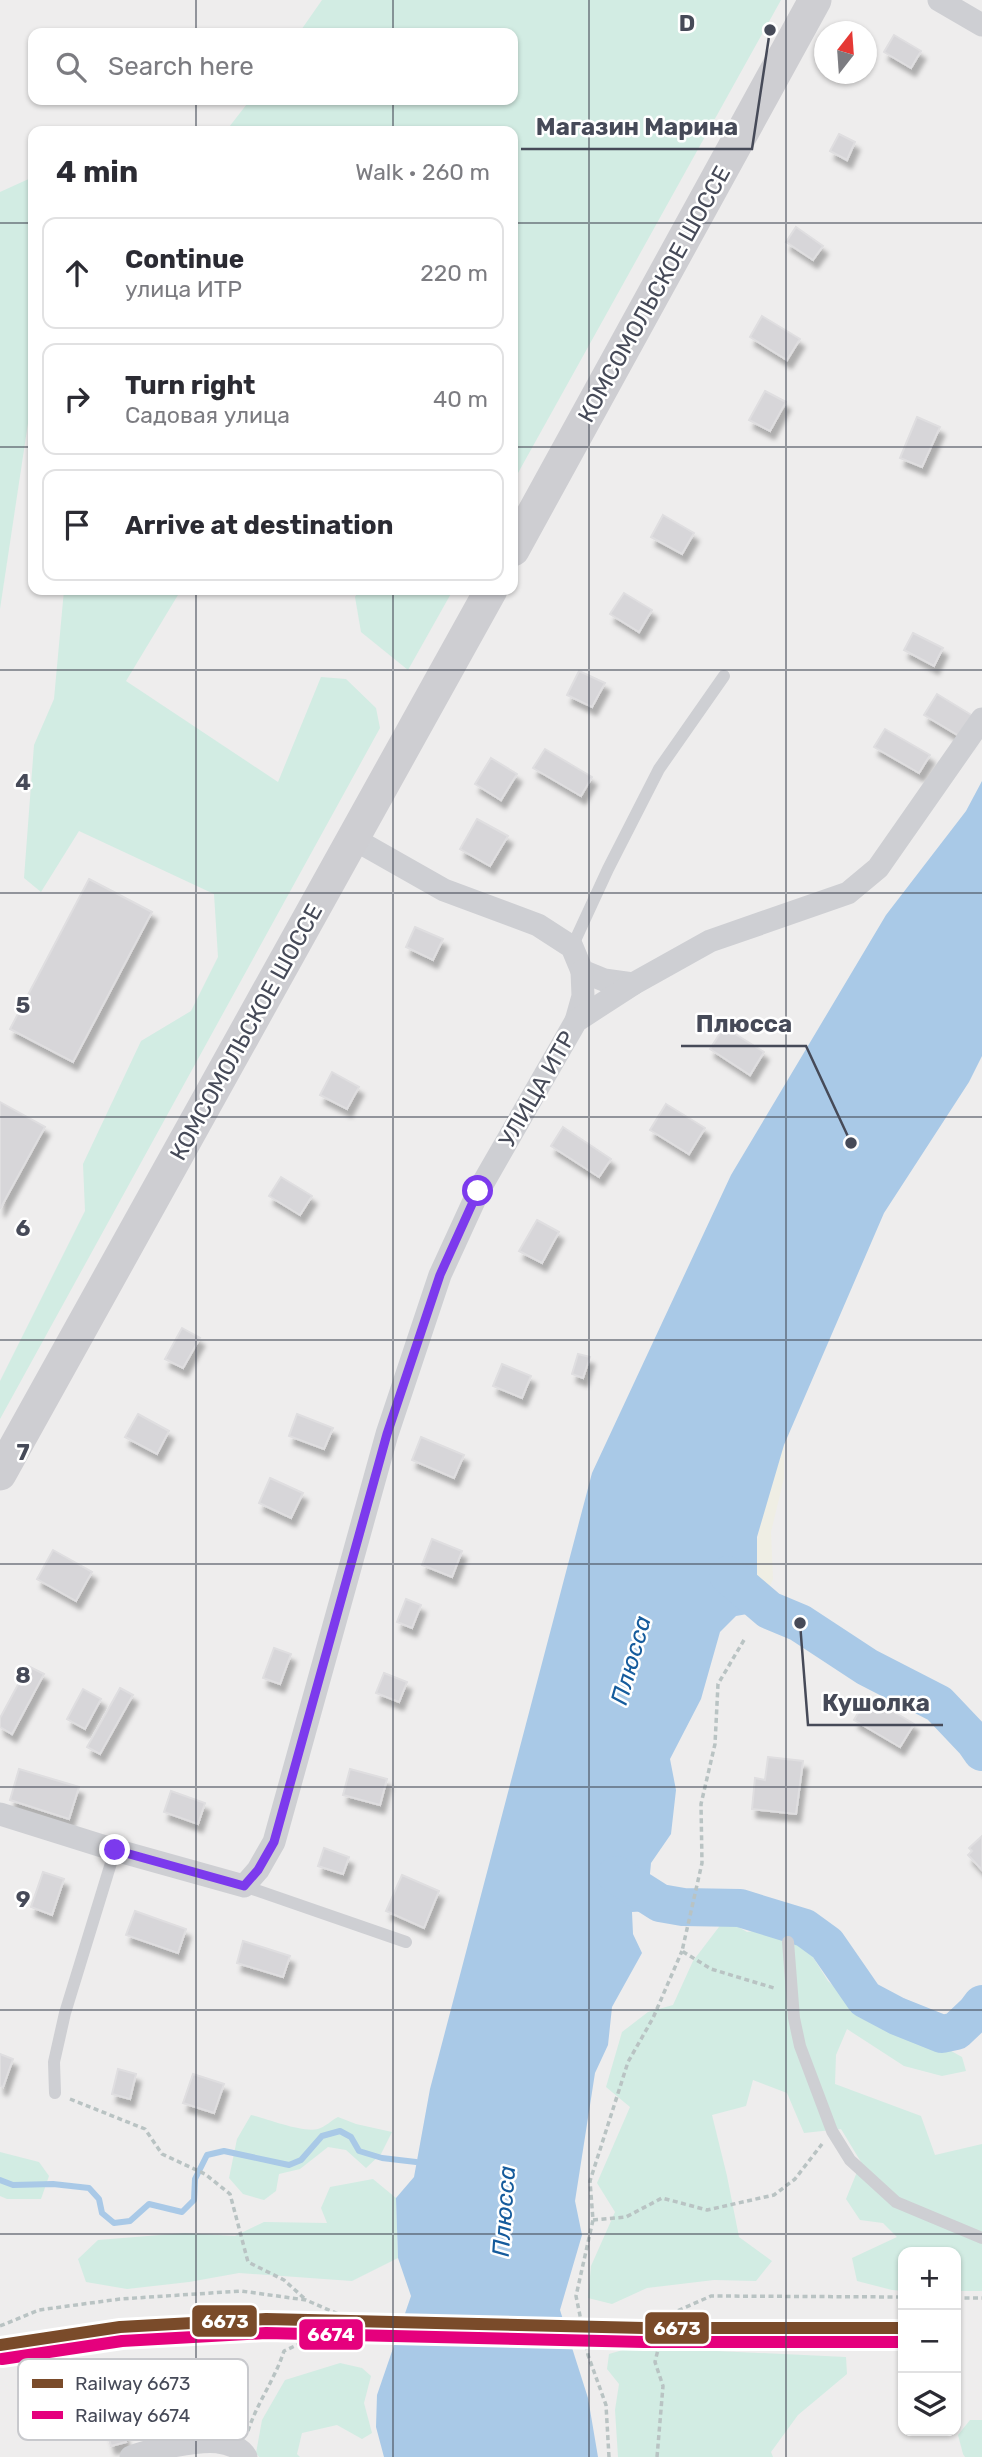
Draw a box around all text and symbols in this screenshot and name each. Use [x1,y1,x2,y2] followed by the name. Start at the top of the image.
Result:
[679,9,695,37] text: D
[814,21,877,84] north arrow
[28,28,518,105] search box
[52,48,90,86] icon: search
[108,51,254,82] text: Search here
[521,104,752,149] callout: Магазин Марина
[536,113,738,141] text: Магазин Марина
[56,154,138,190] text: 4 min
[355,158,490,186] text: Walk · 260 m
[572,161,736,427] street label: КОМСОМОЛЬСКОЕ ШОССЕ
[125,244,244,275] text: Continue
[58,254,96,292] icon: ahead
[420,259,488,287] text: 220 m
[125,275,242,303] text: улица ИТР
[125,370,255,401] text: Turn right
[58,380,96,418] icon: right
[433,385,488,413] text: 40 m
[125,401,290,429] text: Садовая улица
[58,506,96,544] icon: arrive
[125,510,393,541] text: Arrive at destination
[15,768,31,796] text: 4
[164,899,328,1165] street label: КОМСОМОЛЬСКОЕ ШОССЕ
[16,991,31,1019] text: 5
[681,1001,806,1046] callout: Плюсса
[696,1010,792,1038] text: Плюсса
[493,1026,581,1152] street label: УЛИЦА ИТР
[462,1175,493,1206] route start
[16,1214,31,1242] text: 6
[16,1438,30,1466] text: 7
[605,1612,657,1708] water label: Плюсса
[15,1661,31,1689] text: 8
[808,1680,943,1725] callout: Кушолка
[822,1689,930,1717] text: Кушолка
[99,1834,130,1865] route end
[16,1885,30,1913] text: 9
[487,2165,521,2257] water label: Плюсса
[898,2247,961,2436] map controls
[898,2247,961,2310] button: +
[191,2304,258,2338] line badge: 6673
[201,2310,249,2333] text: 6673
[898,2310,961,2373] button: −
[644,2311,710,2345] line badge: 6673
[653,2317,701,2340] text: 6673
[298,2318,364,2351] line badge: 6674
[307,2323,355,2346] text: 6674
[18,2359,248,2440] legend
[75,2372,191,2395] text: Railway 6673
[898,2373,961,2436] button: layers
[75,2404,190,2427] text: Railway 6674

